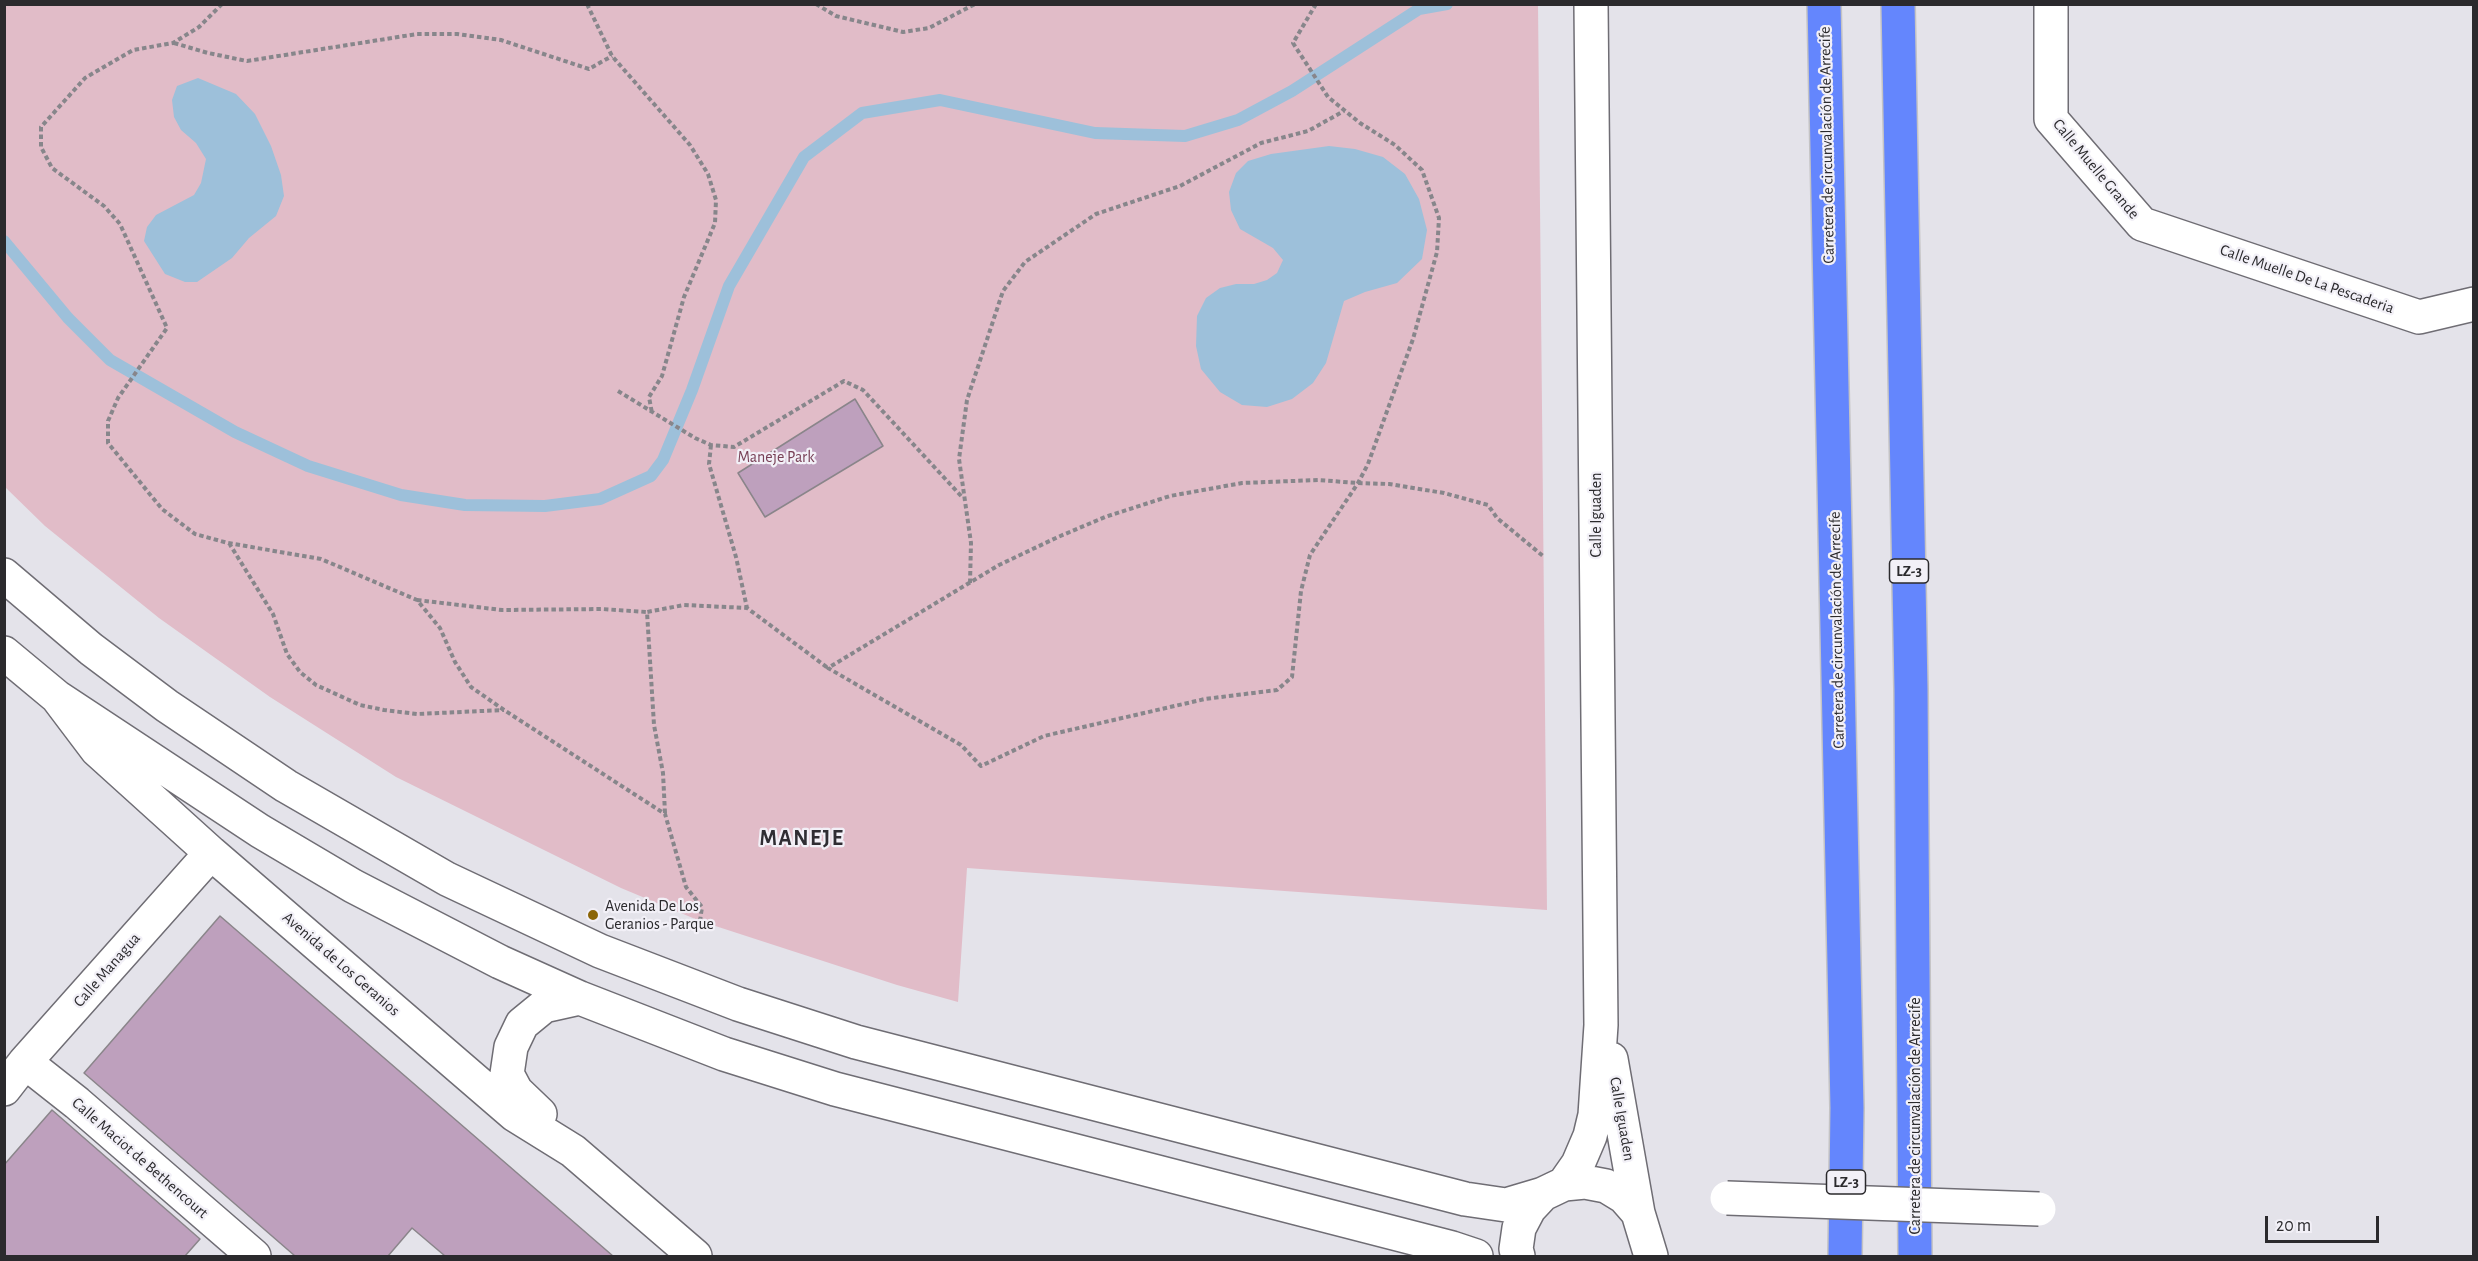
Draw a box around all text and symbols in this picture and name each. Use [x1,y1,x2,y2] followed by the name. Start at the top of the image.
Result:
[1815,26,1839,264] street label: Carretera de circunvalación de Arrecife
[2049,115,2143,223] street label: Calle Muelle Grande
[2217,240,2397,318] street label: Calle Muelle De La Pescaderia
[737,447,815,467] park label: Maneje Park
[1586,473,1606,557] street label: Calle Iguaden
[1825,511,1849,749] street label: Carretera de circunvalación de Arrecife
[1890,559,1928,583] road number: LZ-3
[760,825,844,851] district label: MANEJE
[605,896,714,934] place label: Avenida De Los Geranios - Parque
[278,908,404,1020] street label: Avenida de Los Geranios
[586,908,600,922] marker: Avenida De Los Geranios - Parque
[69,929,145,1011] street label: Calle Managua
[1905,997,1925,1235] street label: Carretera de circunvalación de Arrecife
[1605,1076,1639,1162] street label: Calle Iguaden
[68,1093,212,1223] street label: Calle Maciot de Bethencourt
[1826,1170,1866,1194] road number: LZ-3
[2268,1204,2382,1242] scale bar
[2276,1217,2311,1235] text: 20 m

